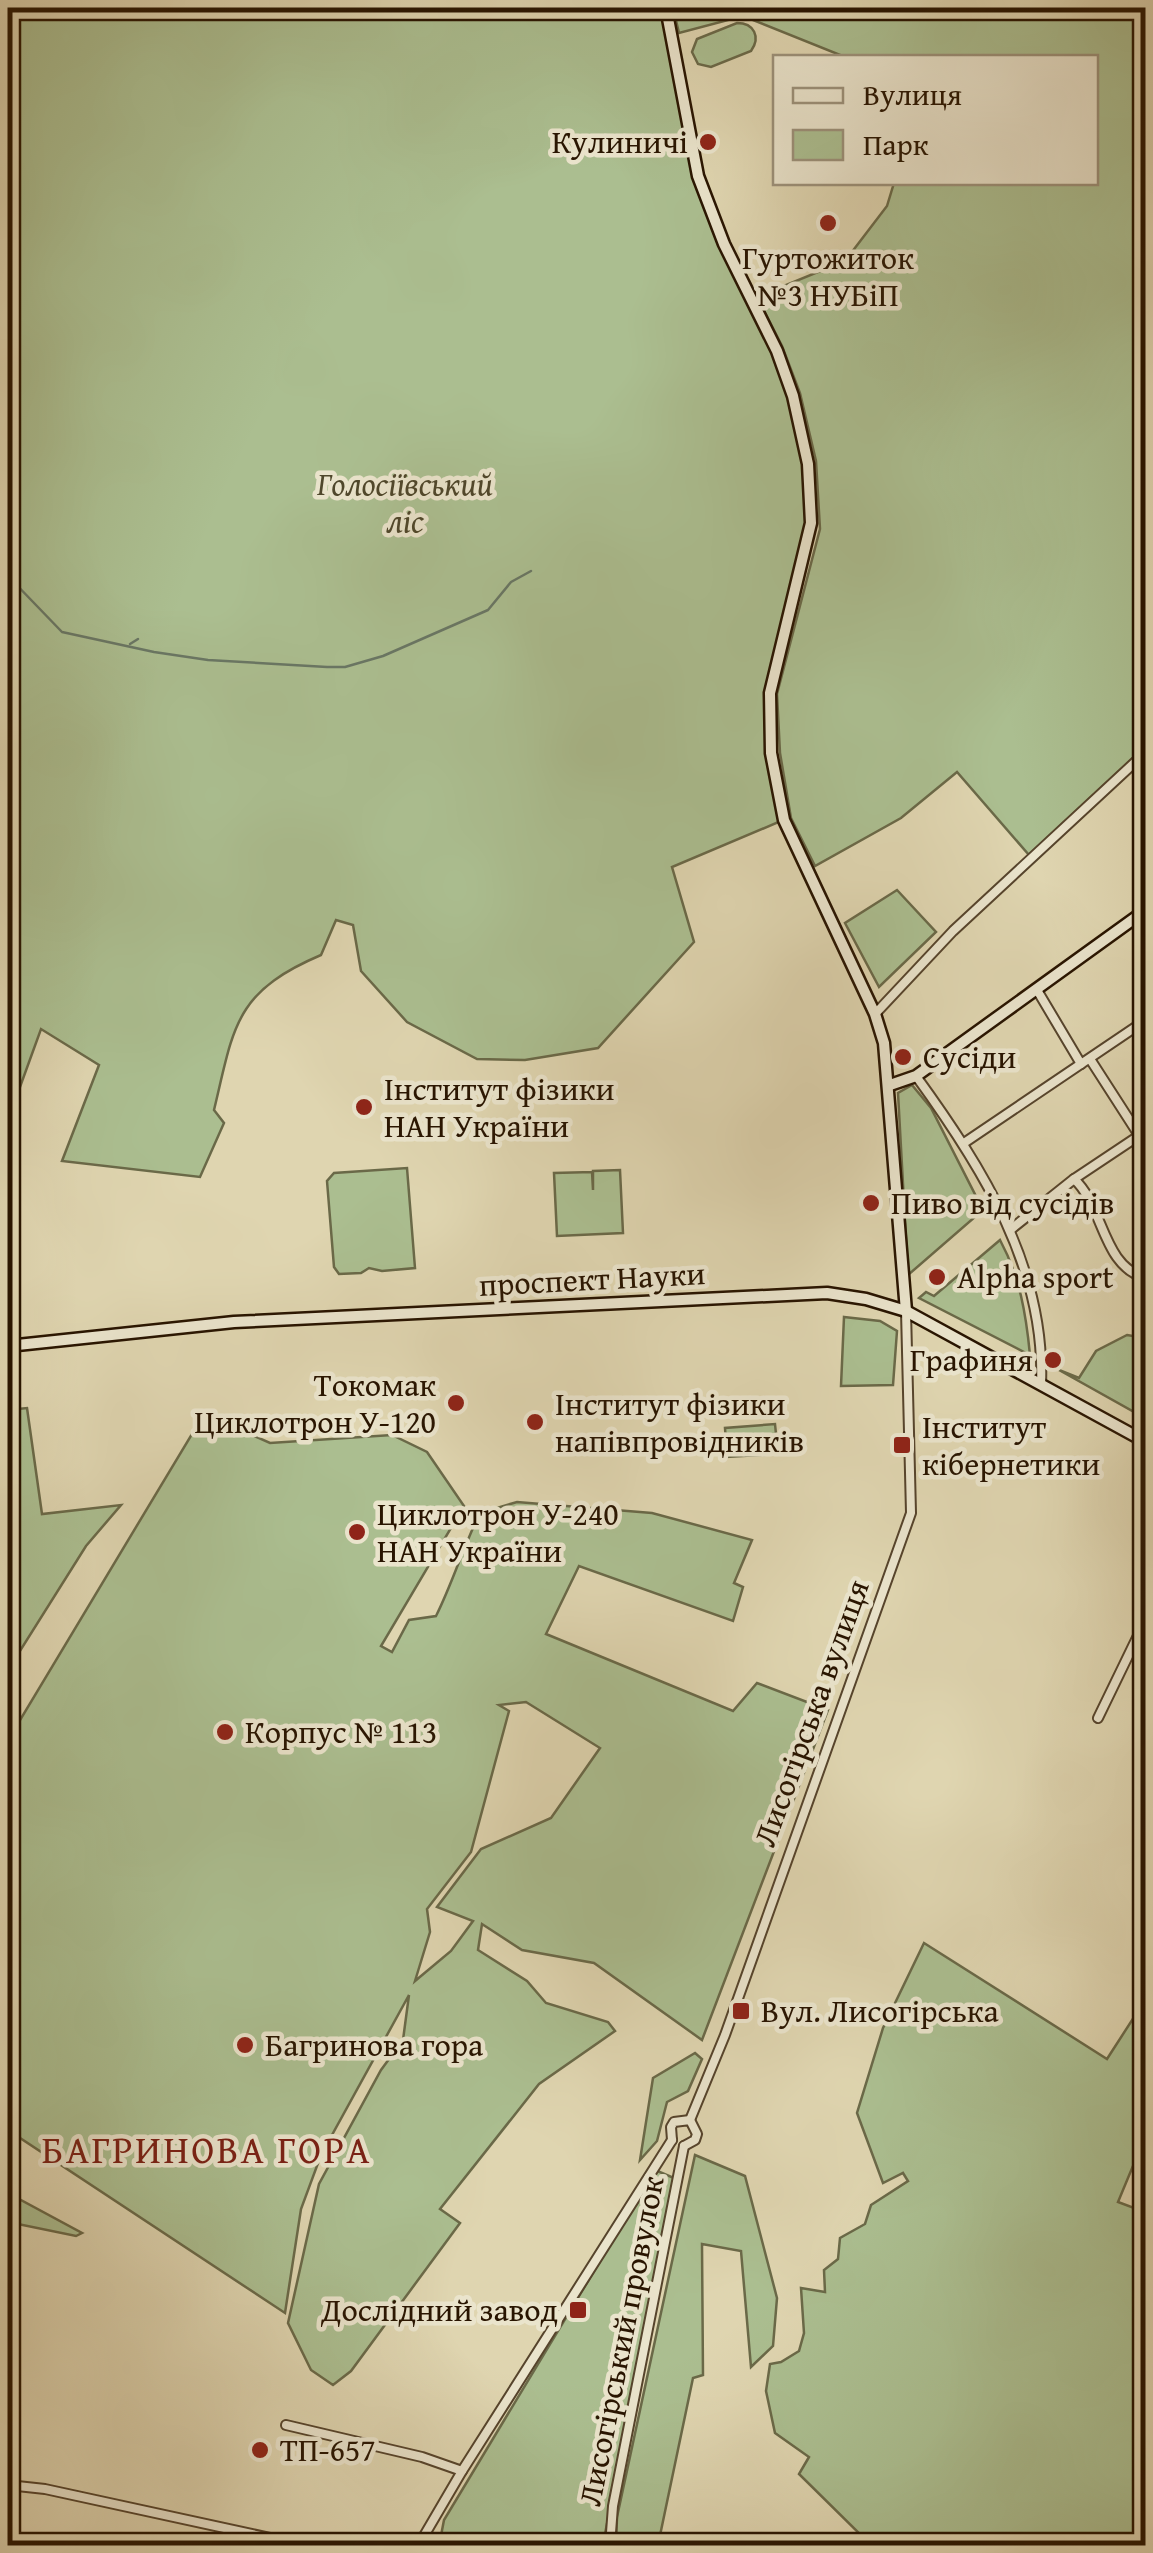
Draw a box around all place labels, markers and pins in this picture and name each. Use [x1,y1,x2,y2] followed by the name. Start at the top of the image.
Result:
[552,118,688,165] place label: Кулиничі
[697,131,719,153] marker: Кулиничі
[817,212,839,234] marker: Гуртожиток №3 НУБіП
[742,234,914,318] place label: Гуртожиток №3 НУБіП
[923,1033,1016,1080] place label: Сусіди
[892,1046,914,1068] marker: Сусіди
[384,1065,614,1149] place label: Інститут фізики НАН України
[353,1096,375,1118] marker: Інститут фізики НАН України
[891,1179,1114,1226] place label: Пиво від сусідів
[860,1192,882,1214] marker: Пиво від сусідів
[957,1253,1114,1300] place label: Alpha sport
[926,1266,948,1288] marker: Alpha sport
[910,1336,1033,1383] place label: Графиня
[1042,1349,1064,1371] marker: Графиня
[194,1361,436,1445] place label: Токомак Циклотрон У-120
[555,1380,804,1464] place label: Інститут фізики напівпровідників
[445,1392,467,1414] marker: Токомак Циклотрон У-120
[922,1403,1100,1487] place label: Інститут кібернетики
[524,1411,546,1433] marker: Інститут фізики напівпровідників
[891,1434,913,1456] marker: Інститут кібернетики
[377,1490,619,1574] place label: Циклотрон У-240 НАН України
[346,1521,368,1543] marker: Циклотрон У-240 НАН України
[245,1708,437,1755] place label: Корпус № 113
[214,1721,236,1743] marker: Корпус № 113
[761,1987,1000,2034] place label: Вул. Лисогірська
[730,2000,752,2022] marker: Вул. Лисогірська
[265,2021,484,2068] place label: Багринова гора
[234,2034,256,2056] marker: Багринова гора
[320,2286,558,2333] place label: Дослідний завод
[567,2299,589,2321] marker: Дослідний завод
[280,2426,376,2473] place label: ТП-657
[249,2439,271,2461] marker: ТП-657

